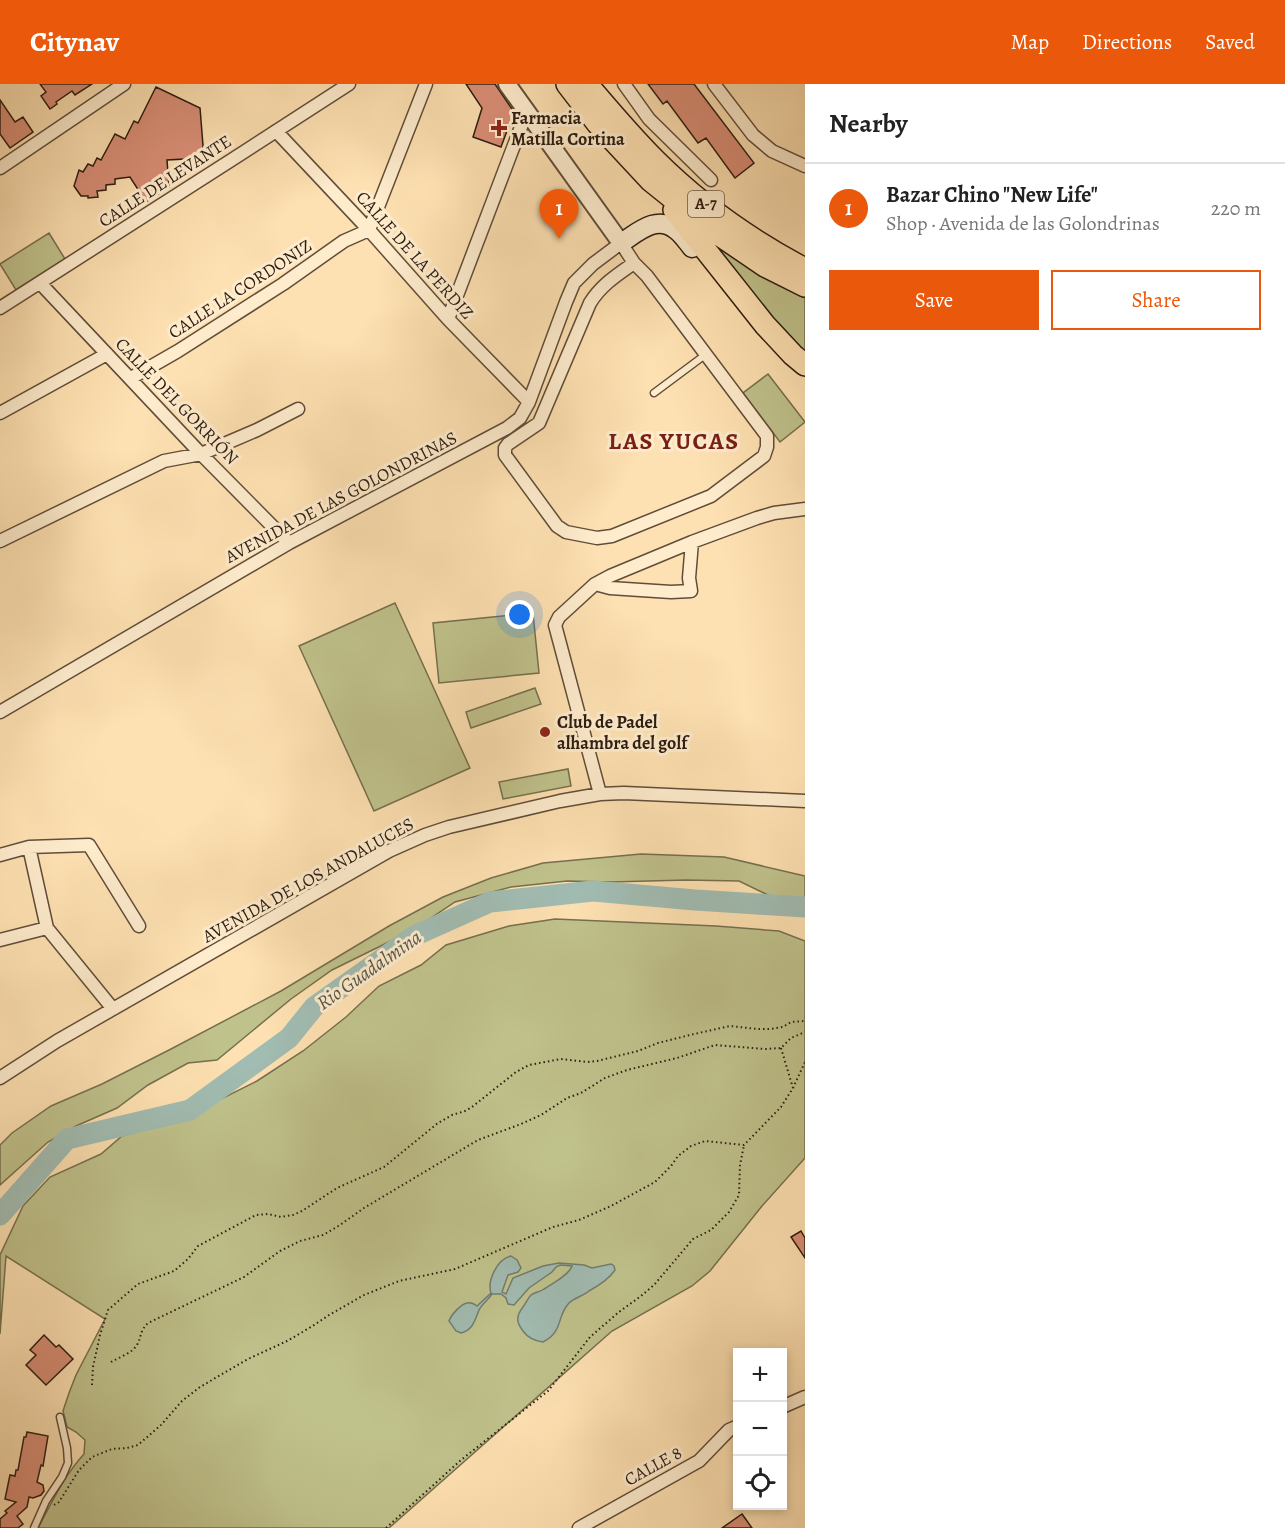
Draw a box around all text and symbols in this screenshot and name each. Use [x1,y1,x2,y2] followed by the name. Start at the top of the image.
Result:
[30,23,119,61] text: Citynav
[1011,28,1049,56] text: Map
[1082,28,1172,56] text: Directions
[1205,28,1255,56] text: Saved
[511,106,625,151] place label: Farmacia Matilla Cortina
[829,106,908,141] text: Nearby
[492,121,506,135] marker: Farmacia Matilla Cortina
[94,129,236,233] street label: CALLE DE LEVANTE
[886,180,1098,210] text: Bazar Chino "New Life"
[351,186,479,324] street label: CALLE DE LA PERDIZ
[540,190,578,239] pin: 1
[688,191,724,217] road number: A-7
[845,195,852,222] text: 1
[1211,195,1261,222] text: 220 m
[886,210,1160,237] text: Shop · Avenida de las Golondrinas
[164,234,316,344] street label: CALLE LA CORDONIZ
[829,270,1039,330] button: Save
[1051,270,1261,330] button: Share
[110,332,244,470] street label: CALLE DEL GORRIÓN
[608,425,740,457] district label: LAS YUCAS
[220,426,461,569] street label: AVENIDA DE LAS GOLONDRINAS
[505,600,534,629] your location
[557,710,690,755] place label: Club de Padel alhambra del golf
[538,725,552,739] marker: Club de Padel alhambra del golf
[197,812,418,949] street label: AVENIDA DE LOS ANDALUCES
[311,924,427,1016] water label: Rio Guadalmina
[733,1348,787,1510] map controls
[733,1348,787,1402] button: +
[733,1402,787,1456] button: −
[620,1440,686,1492] street label: CALLE 8
[733,1456,787,1510] button: locate

